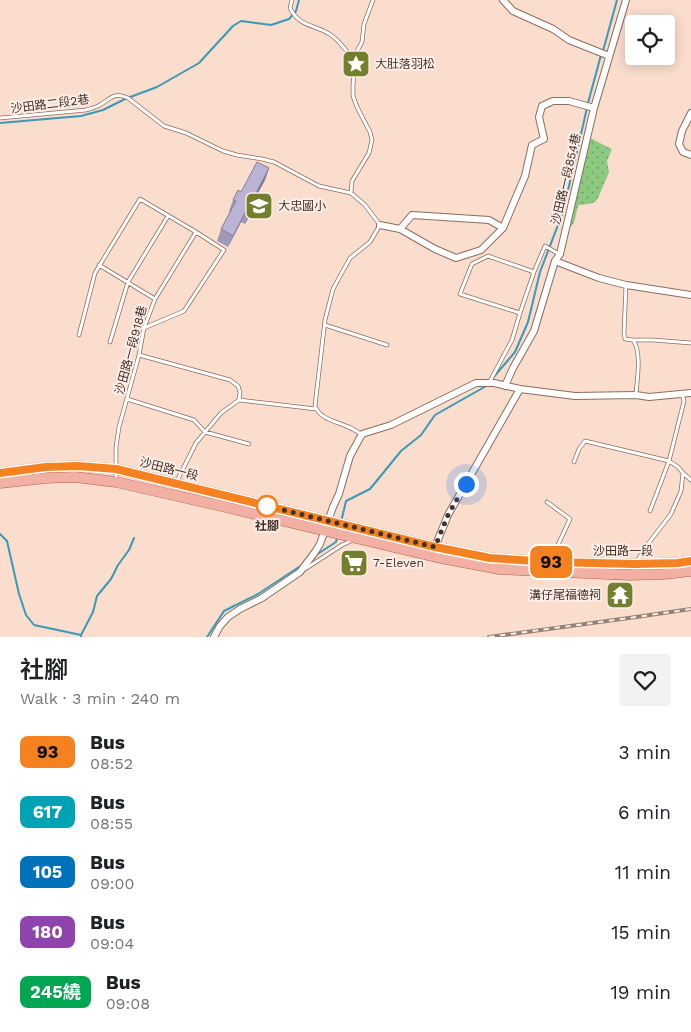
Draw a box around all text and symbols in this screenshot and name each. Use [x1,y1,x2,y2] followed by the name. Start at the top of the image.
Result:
[625,15,675,65] map controls
[625,15,675,65] button: locate
[341,49,371,79] place icon: 大肚落羽松
[375,57,435,71] place label: 大肚落羽松
[10,92,90,116] street label: 沙田路二段2巷
[549,132,583,226] street label: 沙田路一段854巷
[244,191,274,221] school or university icon: 大忠國小
[278,199,326,213] place label: 大忠國小
[112,304,150,396] street label: 沙田路一段918巷
[138,455,200,483] street label: 沙田路一段
[454,472,479,497] your location
[256,495,278,517] marker: 社腳
[255,519,279,533] place label: 社腳
[593,544,653,558] street label: 沙田路一段
[528,546,574,578] line badge: 93
[339,548,369,578] supermarket icon: 7-Eleven
[540,551,562,572] text: 93
[373,556,424,570] place label: 7-Eleven
[605,580,635,610] temple icon: 溝仔尾福德祠
[529,588,601,602] place label: 溝仔尾福德祠
[619,654,671,706] button: heart
[20,656,68,684] text: 社腳
[20,689,180,708] text: Walk · 3 min · 240 m
[90,731,125,754] text: Bus
[37,741,58,762] text: 93
[619,741,671,764] text: 3 min
[90,754,133,773] text: 08:52
[90,791,125,814] text: Bus
[33,801,62,822] text: 617
[618,801,671,824] text: 6 min
[90,814,133,833] text: 08:55
[90,851,125,874] text: Bus
[33,861,62,882] text: 105
[615,861,671,884] text: 11 min
[90,874,134,893] text: 09:00
[90,911,125,934] text: Bus
[32,921,63,942] text: 180
[611,921,671,944] text: 15 min
[90,934,134,953] text: 09:04
[106,971,141,994] text: Bus
[30,981,81,1002] text: 245繞
[610,981,671,1004] text: 19 min
[106,994,150,1013] text: 09:08

